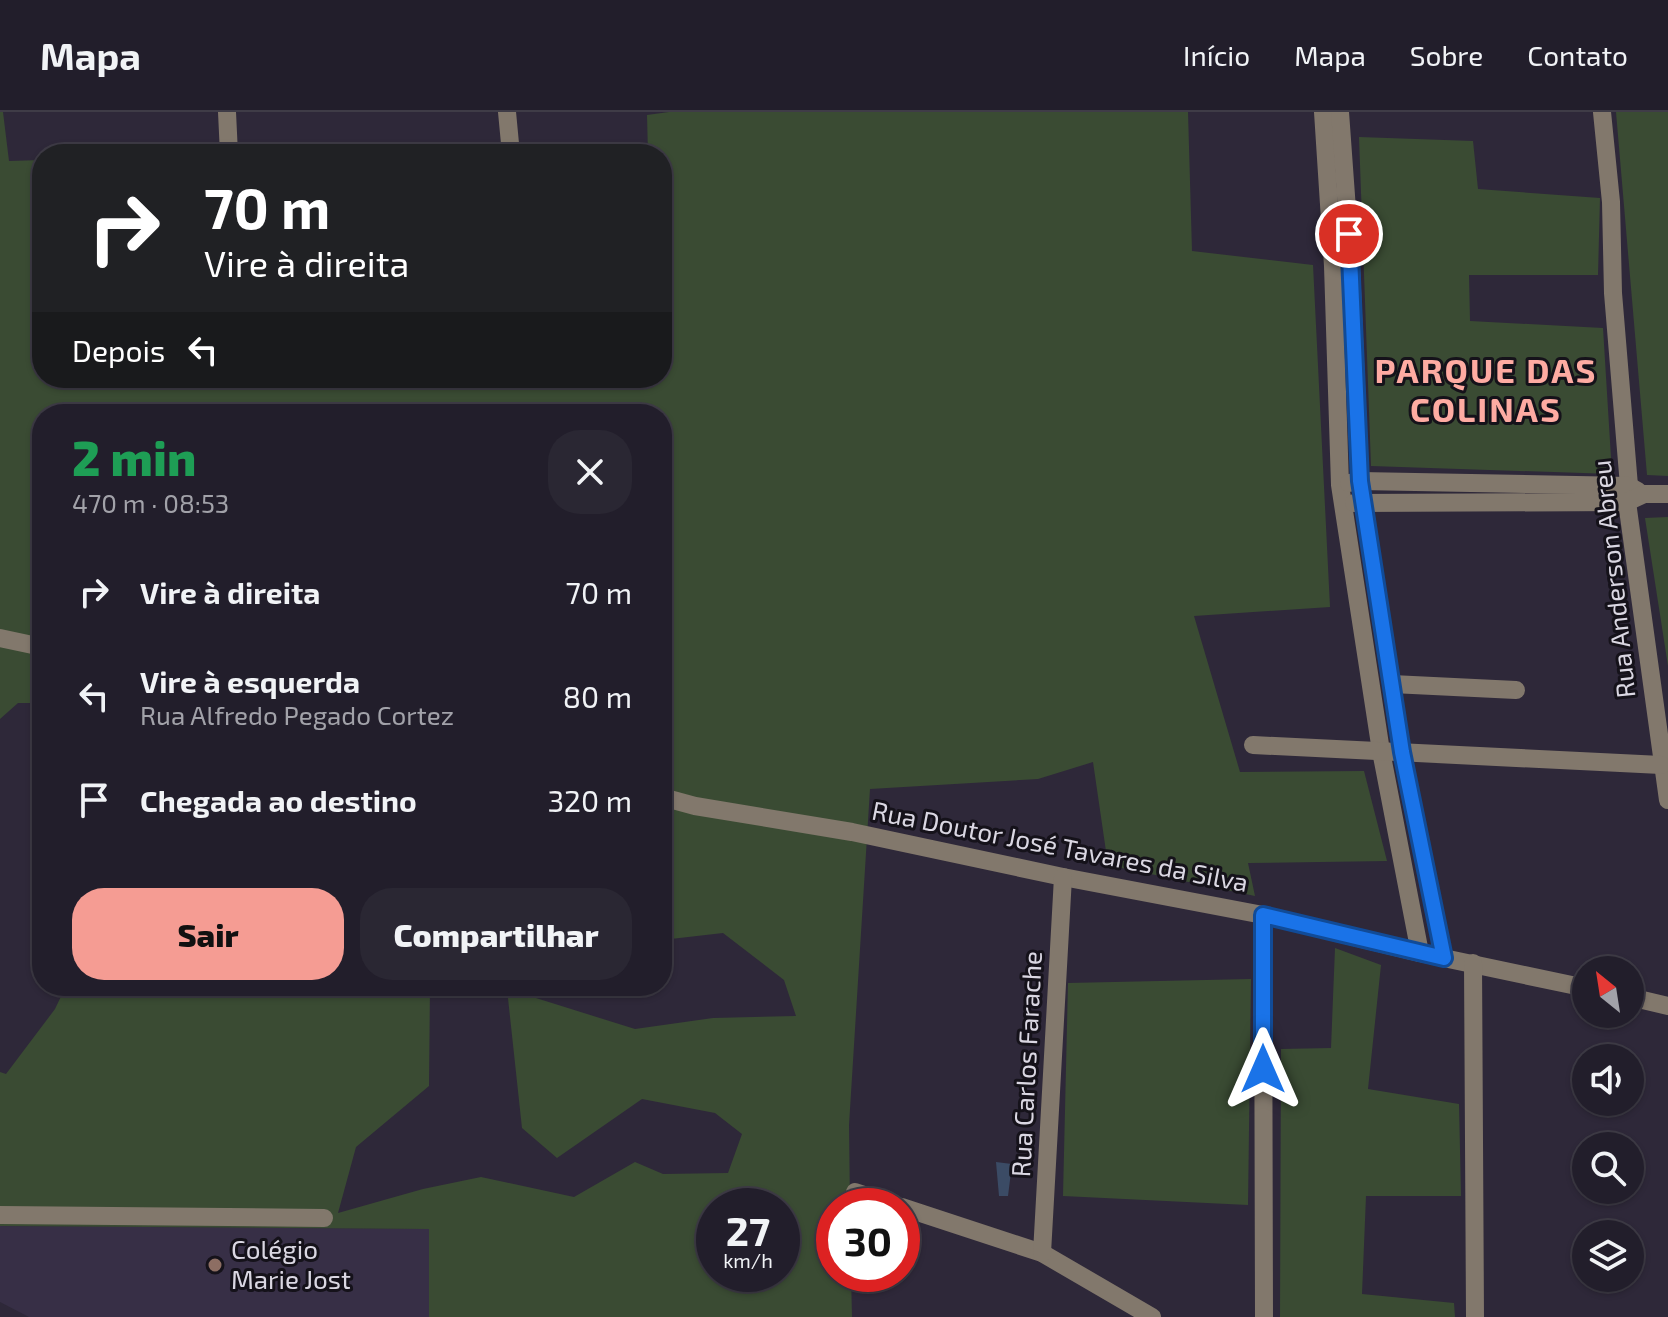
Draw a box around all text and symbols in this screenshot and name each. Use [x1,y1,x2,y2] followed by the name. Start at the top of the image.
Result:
[40,32,141,78] text: Mapa
[1183,38,1250,72] text: Início
[1294,38,1366,72] text: Mapa
[1410,38,1483,72] text: Sobre
[1527,38,1628,72] text: Contato
[204,173,330,240] text: 70 m
[72,176,176,280] icon: right
[1315,200,1383,268] pin
[1327,212,1371,256] icon: arrive
[204,241,409,284] text: Vire à direita
[181,328,225,372] icon: left
[72,332,165,368] text: Depois
[1375,349,1597,429] district label: PARQUE DAS COLINAS
[72,428,196,486] text: 2 min
[548,430,632,514] button: close
[1585,459,1640,700] street label: Rua Anderson Abreu
[72,487,229,518] text: 470 m · 08:53
[72,570,116,614] icon: right
[140,574,320,610] text: Vire à direita
[566,574,632,610] text: 70 m
[140,663,360,699] text: Vire à esquerda
[72,674,116,718] icon: left
[563,678,632,714] text: 80 m
[140,699,454,730] text: Rua Alfredo Pegado Cortez
[72,778,116,822] icon: arrive
[140,782,417,818] text: Chegada ao destino
[547,782,632,818] text: 320 m
[870,794,1251,897] street label: Rua Doutor José Tavares da Silva
[72,888,344,980] button: Sair
[360,888,632,980] button: Compartilhar
[1004,950,1047,1178] street label: Rua Carlos Farache
[1572,956,1644,1028] north arrow
[1572,956,1644,1292] map controls
[1221,1027,1305,1111] position arrow
[1572,1044,1644,1116] button: sound
[1572,1132,1644,1204] button: search
[816,1188,920,1292] speed limit sign: 30
[726,1206,770,1254] text: 27
[1572,1220,1644,1292] button: layers
[231,1233,351,1294] place label: Colégio Marie Jost
[723,1248,773,1272] text: km/h
[206,1256,224,1274] marker: Colégio Marie Jost

